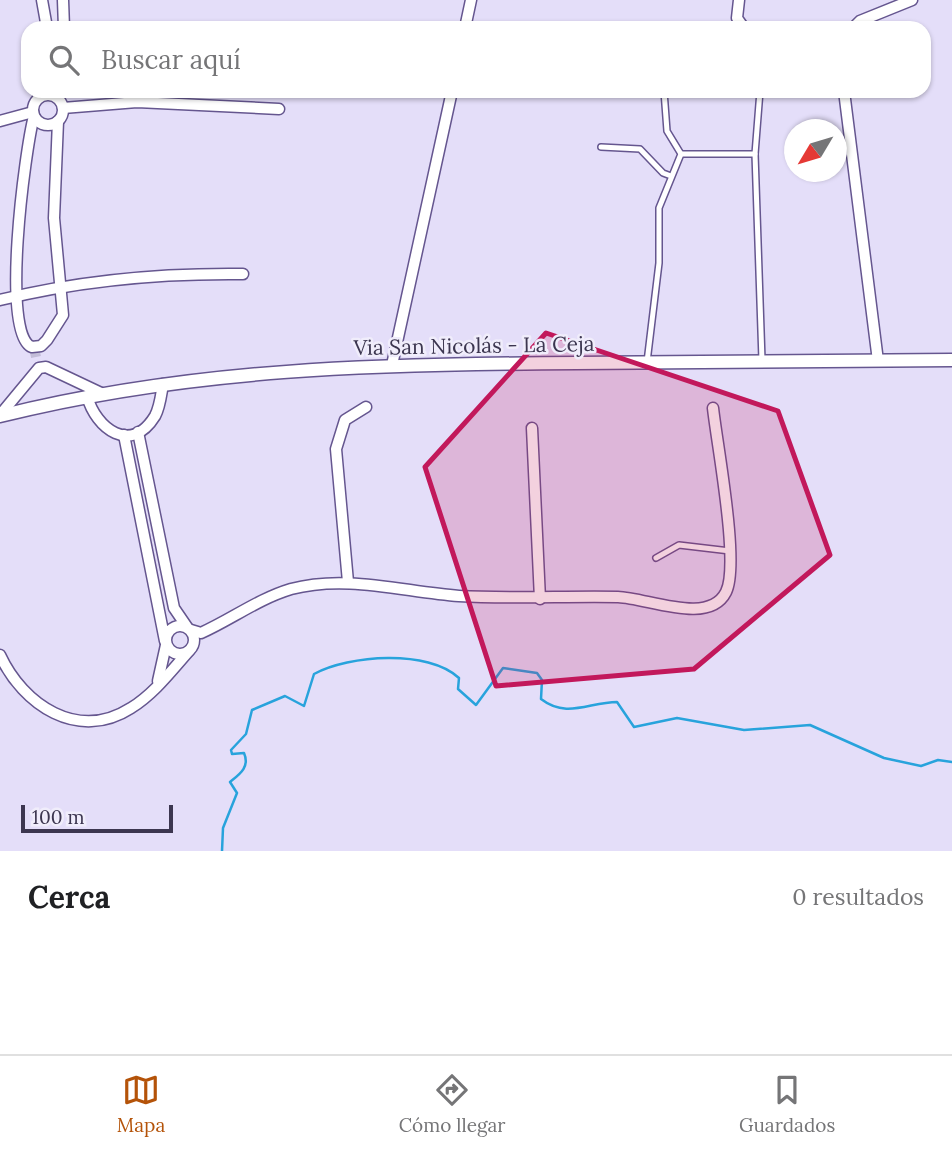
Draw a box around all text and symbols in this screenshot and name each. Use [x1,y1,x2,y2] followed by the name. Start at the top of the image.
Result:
[21,21,931,98] search box
[45,41,83,79] icon: search
[101,43,241,76] text: Buscar aquí
[784,119,847,182] north arrow
[352,330,595,361] street label: Via San Nicolás - La Ceja
[21,802,173,834] scale bar
[32,805,85,829] text: 100 m
[28,878,110,916] text: Cerca
[792,882,924,911] text: 0 resultados
[117,1071,165,1137] tab: Mapa
[399,1071,505,1137] tab: Cómo llegar
[739,1071,835,1137] tab: Guardados

